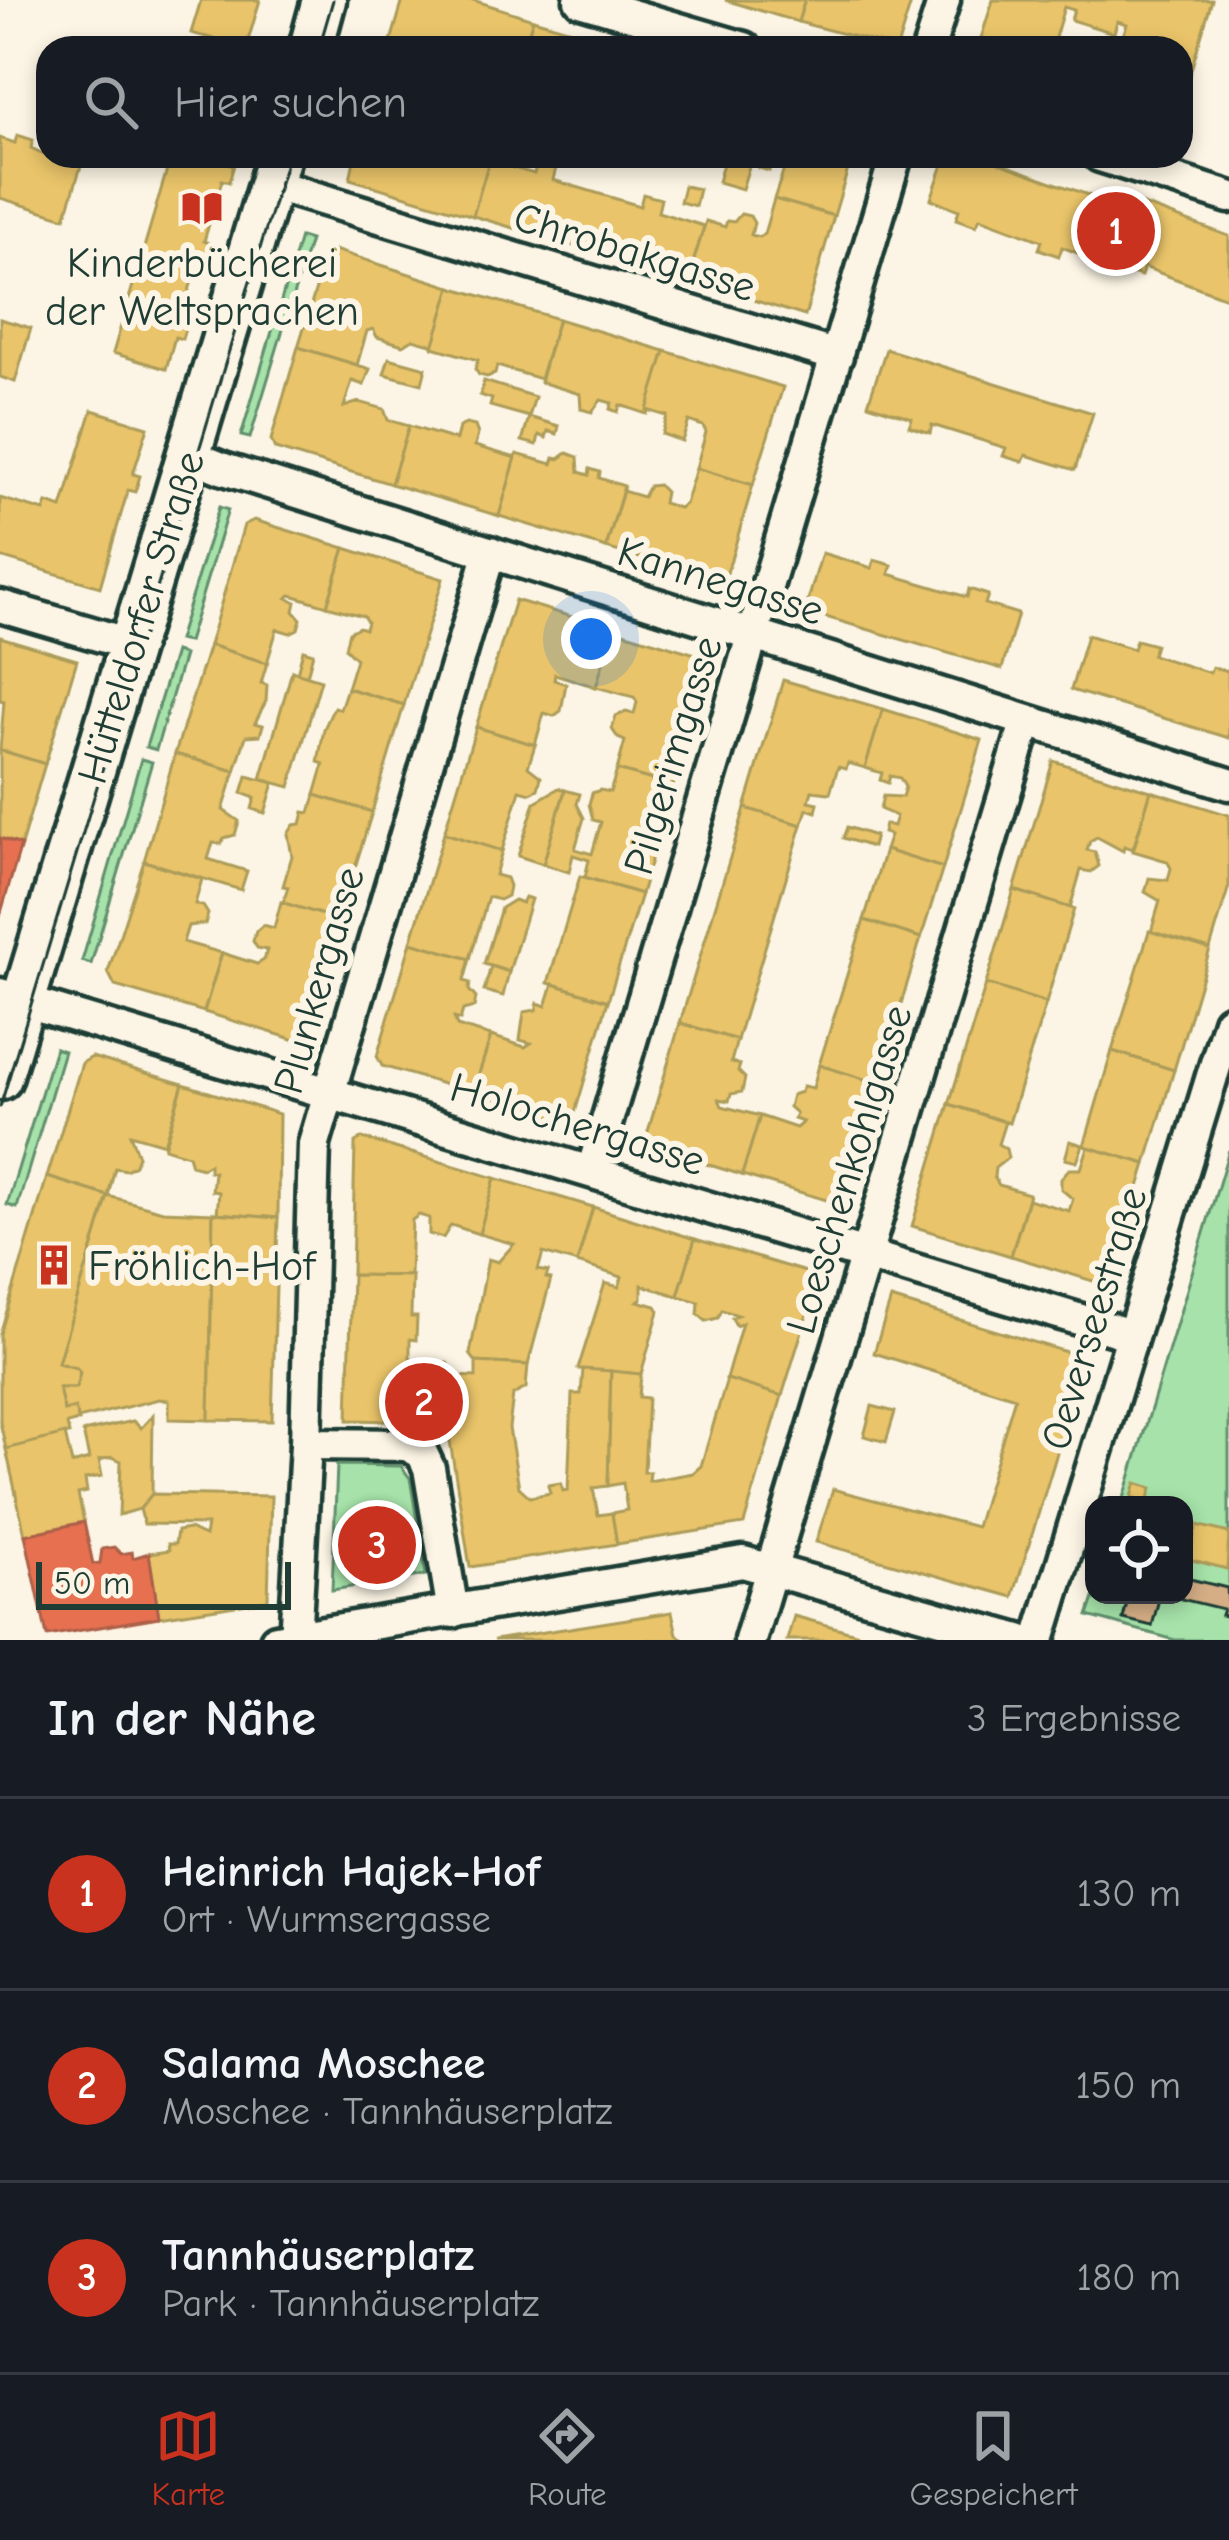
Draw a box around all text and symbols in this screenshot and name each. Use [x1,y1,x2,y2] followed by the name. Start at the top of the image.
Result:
[36,36,1193,168] search box
[78,69,144,135] icon: search
[174,76,407,128] text: Hier suchen
[179,185,225,231] library icon: Kinderbücherei der Weltsprachen
[1077,186,1155,276] pin: 1
[508,192,761,312] street label: Chrobakgasse
[45,239,359,336] place label: Kinderbücherei der Weltsprachen
[68,445,215,789] street label: Hütteldorfer Straße
[612,527,829,636] street label: Kannegasse
[561,609,621,669] your location
[614,631,733,880] street label: Pilgerimgasse
[264,862,375,1099] street label: Plunkergasse
[776,999,923,1340] street label: Loeschenkohlgasse
[445,1063,710,1186] street label: Holochergasse
[1031,1181,1158,1456] street label: Oeverseestraße
[31,1242,77,1288] building icon: Fröhlich-Hof
[88,1242,317,1291] place label: Fröhlich-Hof
[385,1357,463,1447] pin: 2
[1085,1496,1193,1604] map controls
[1085,1496,1193,1604] button: locate
[338,1500,416,1590] pin: 3
[36,1556,291,1609] scale bar
[54,1564,130,1602] text: 50 m
[48,1689,316,1748] text: In der Nähe
[967,1696,1181,1741] text: 3 Ergebnisse
[162,1845,540,1897] text: Heinrich Hajek-Hof
[79,1871,95,1916] text: 1
[1077,1871,1181,1916] text: 130 m
[162,1897,491,1942] text: Ort · Wurmsergasse
[162,2037,485,2089] text: Salama Moschee
[77,2063,97,2108] text: 2
[1075,2063,1181,2108] text: 150 m
[162,2089,612,2134] text: Moschee · Tannhäuserplatz
[162,2229,474,2281] text: Tannhäuserplatz
[77,2255,97,2300] text: 3
[1076,2255,1181,2300] text: 180 m
[162,2281,539,2326] text: Park · Tannhäuserplatz
[151,2403,225,2513] tab: Karte
[528,2403,607,2513] tab: Route
[909,2403,1078,2513] tab: Gespeichert

